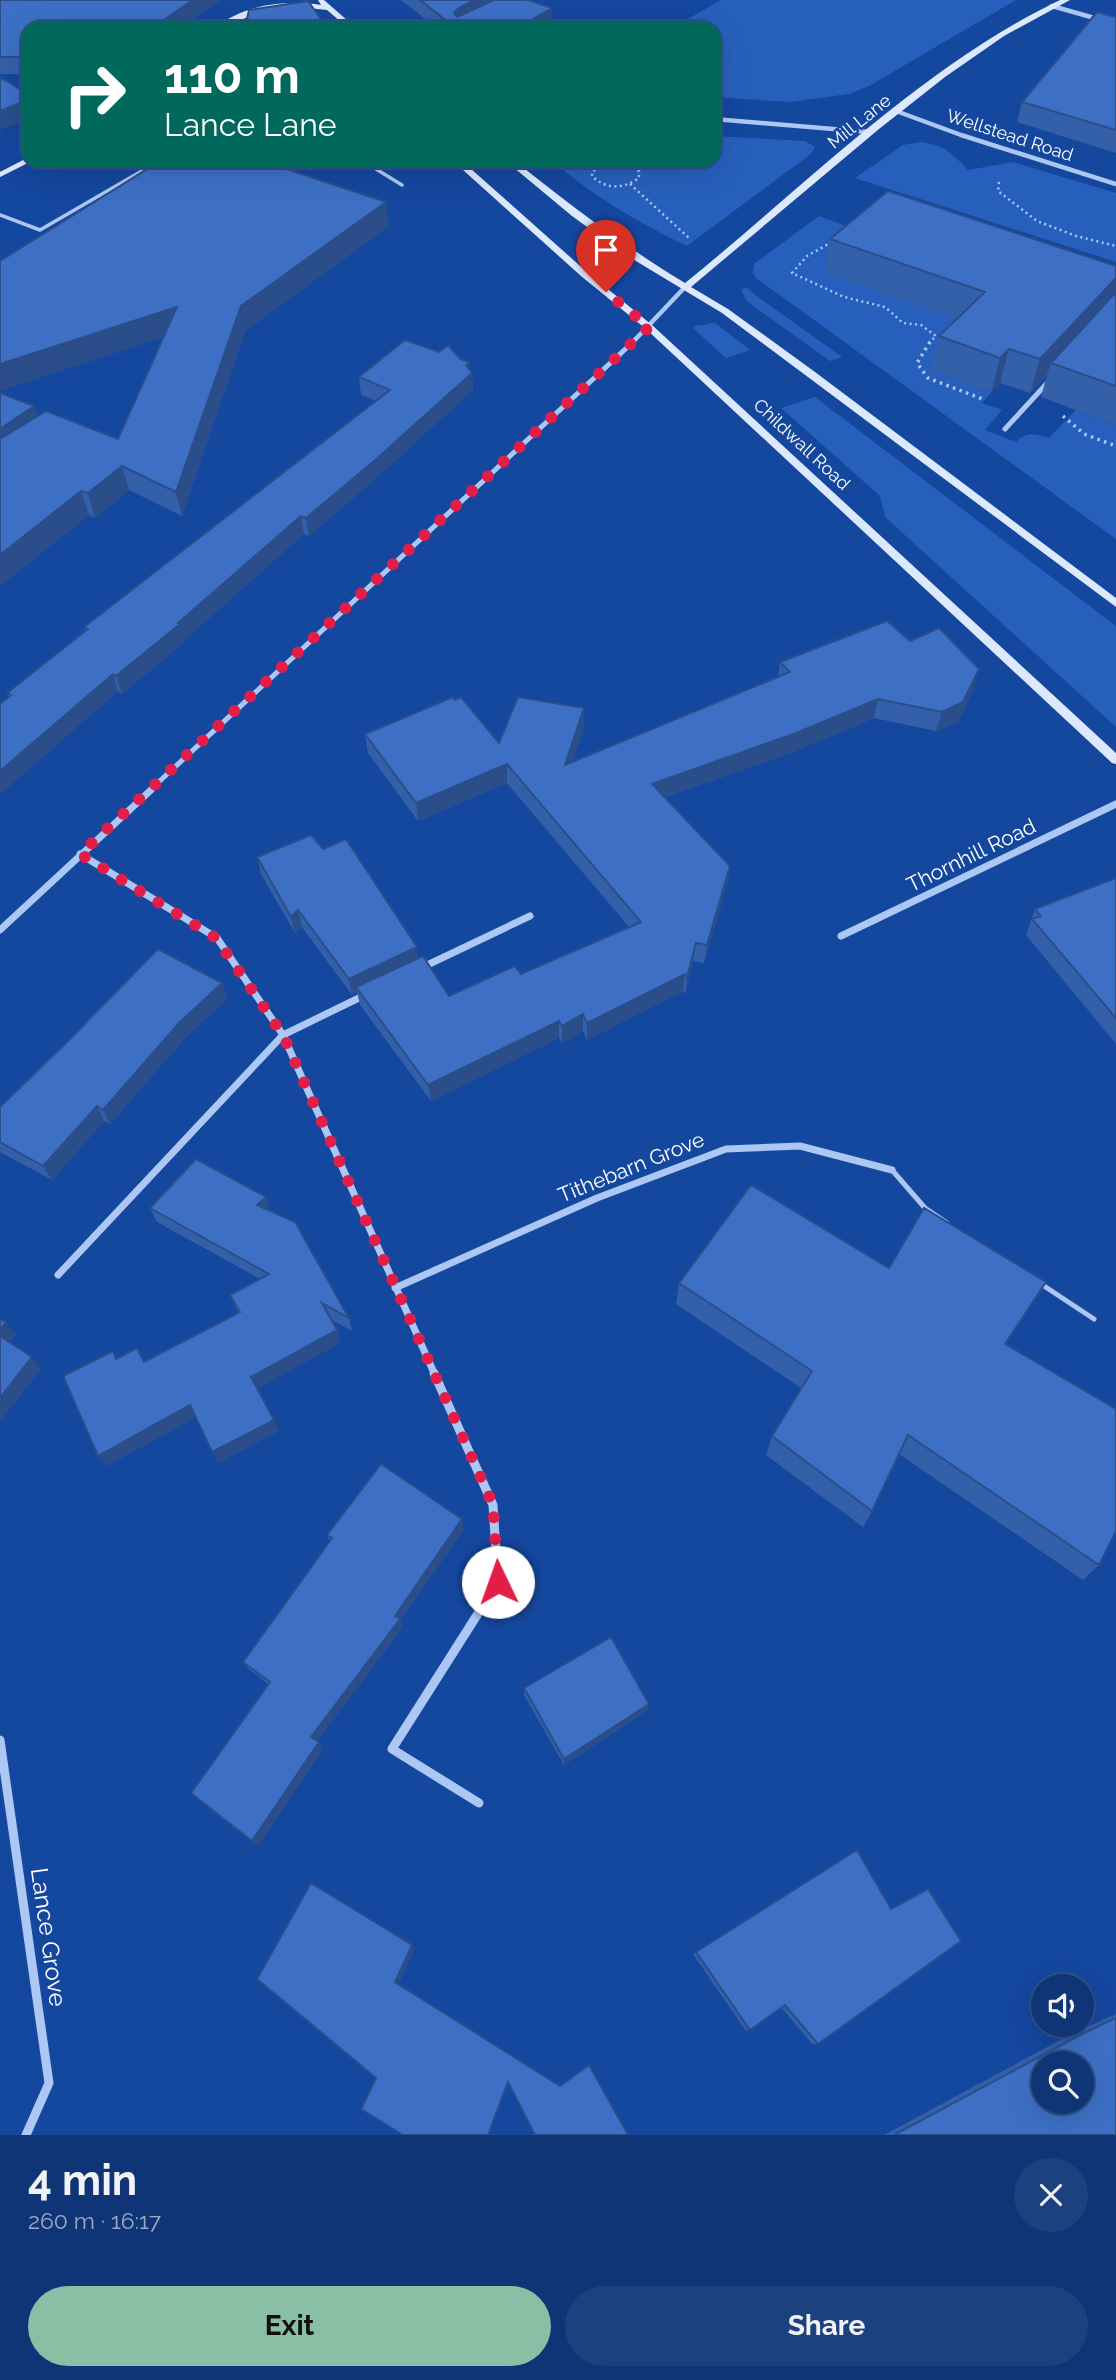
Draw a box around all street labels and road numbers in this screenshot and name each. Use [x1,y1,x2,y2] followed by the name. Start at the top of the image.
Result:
[823,89,895,153] street label: Mill Lane
[944,105,1076,165] street label: Wellstead Road
[749,394,855,494] street label: Childwall Road
[902,813,1040,897] street label: Thornhill Road
[554,1126,708,1208] street label: Tithebarn Grove
[25,1866,73,2008] street label: Lance Grove

